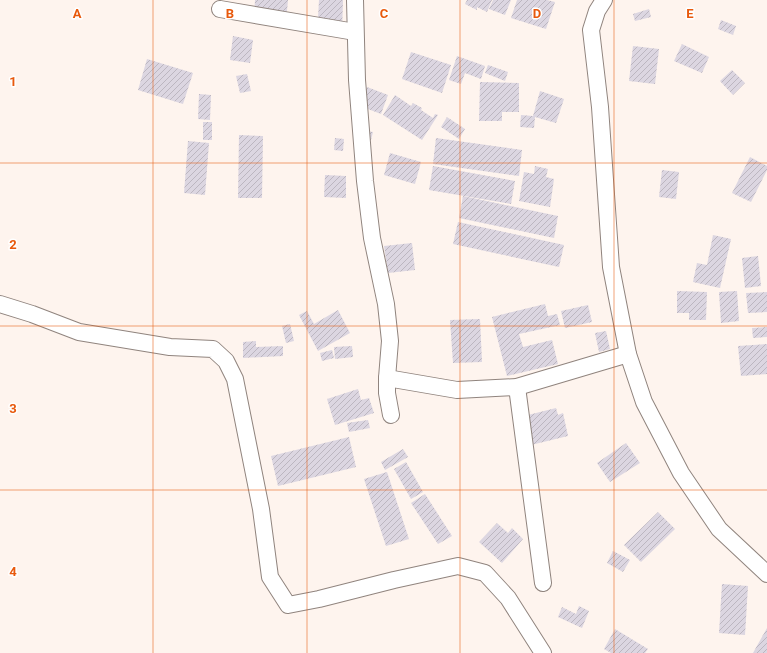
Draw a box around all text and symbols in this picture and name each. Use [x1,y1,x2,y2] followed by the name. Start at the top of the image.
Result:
[73,6,82,21] text: A
[226,6,234,21] text: B
[380,6,389,21] text: C
[533,6,541,21] text: D
[686,6,694,21] text: E
[9,74,17,89] text: 1
[9,237,17,252] text: 2
[9,401,17,416] text: 3
[9,564,17,579] text: 4

